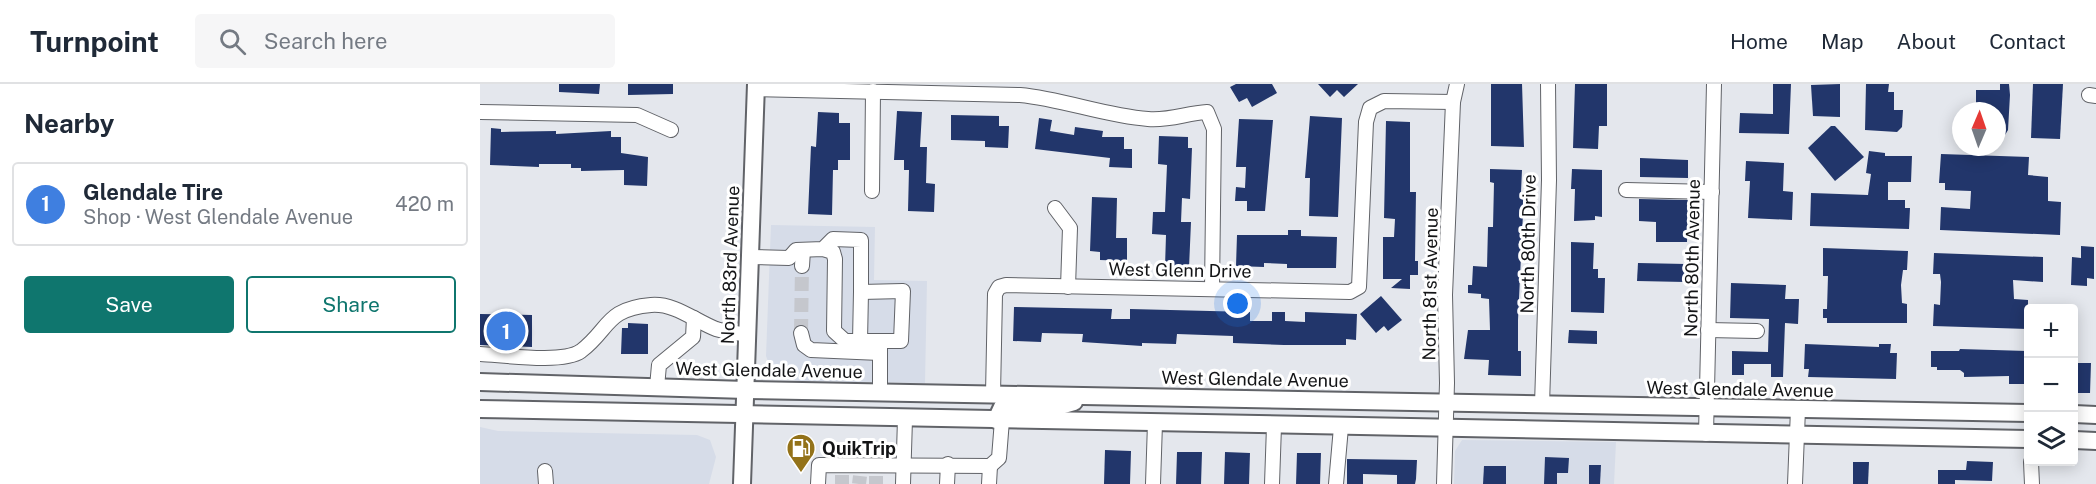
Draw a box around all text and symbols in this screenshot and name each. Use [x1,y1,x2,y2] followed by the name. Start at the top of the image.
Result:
[195,14,615,68] search box
[30,25,159,58] text: Turnpoint
[216,25,249,58] icon: search
[264,28,387,54] text: Search here
[1730,29,1788,54] text: Home
[1821,29,1864,54] text: Map
[1897,29,1956,54] text: About
[1989,29,2066,54] text: Contact
[1952,102,2006,156] north arrow
[24,108,114,139] text: Nearby
[1516,174,1540,314] street label: North 80th Drive
[83,179,223,205] text: Glendale Tire
[1680,179,1704,337] street label: North 80th Avenue
[717,185,743,345] street label: North 83rd Avenue
[41,192,50,216] text: 1
[395,192,454,216] text: 420 m
[83,205,353,229] text: Shop · West Glendale Avenue
[1418,207,1442,361] street label: North 81st Avenue
[1108,258,1252,282] street label: West Glenn Drive
[24,276,234,333] button: Save
[246,276,456,333] button: Share
[1223,289,1252,318] your location
[2024,304,2078,466] map controls
[2024,304,2078,358] button: +
[486,308,526,354] pin: 1
[675,358,863,382] street label: West Glendale Avenue
[2024,358,2078,412] button: −
[1161,367,1349,391] street label: West Glendale Avenue
[1646,377,1834,401] street label: West Glendale Avenue
[2024,412,2078,466] button: layers
[785,432,817,474] fuel station icon: QuikTrip
[822,438,896,459] place label: QuikTrip

